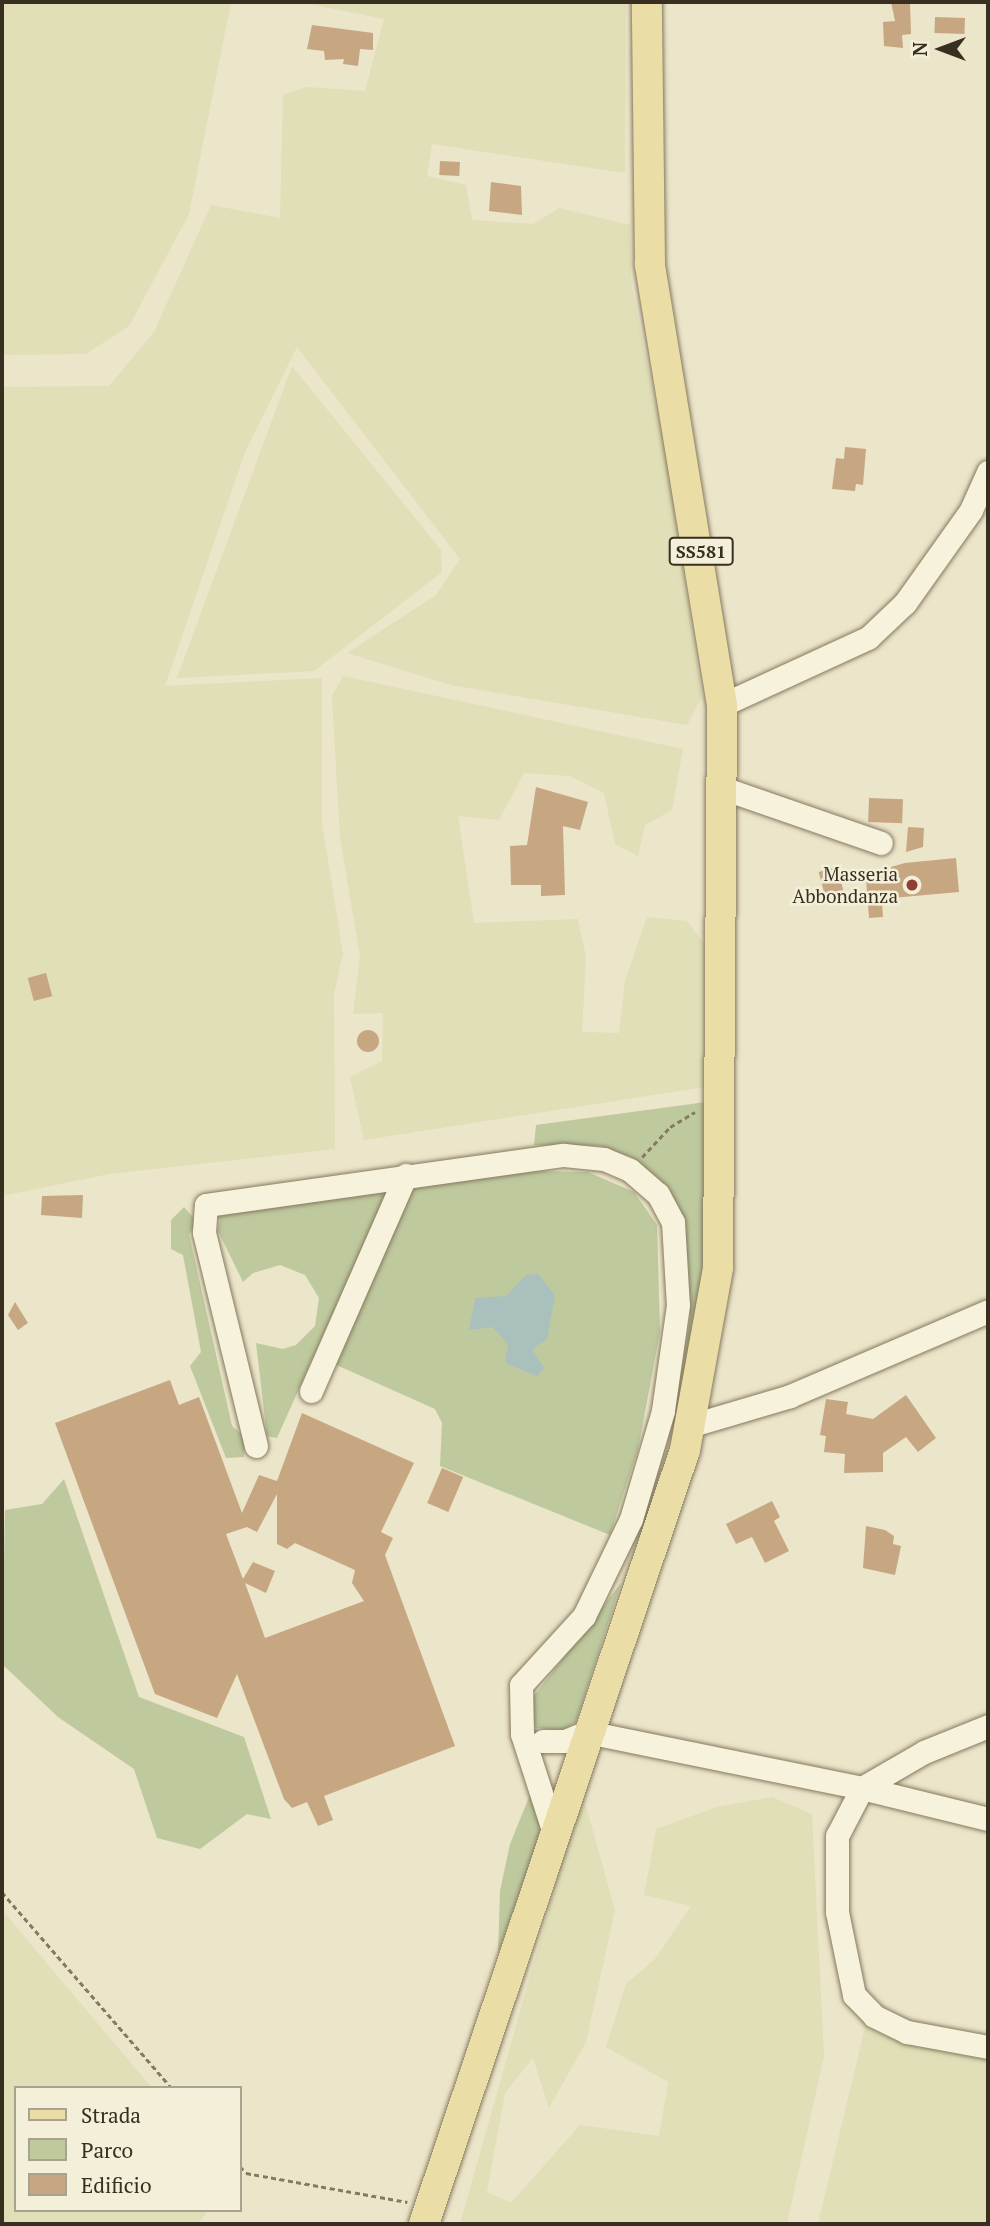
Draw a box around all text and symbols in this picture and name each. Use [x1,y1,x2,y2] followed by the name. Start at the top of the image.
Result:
[906,14,976,84] north arrow
[907,42,932,56] text: N
[668,536,734,566] road number: SS581
[792,863,898,907] place label: Masseria Abbondanza
[904,877,920,893] marker: Masseria Abbondanza
[14,2086,242,2212] legend
[81,2101,141,2129] text: Strada
[81,2136,133,2164] text: Parco
[81,2171,152,2199] text: Edificio

